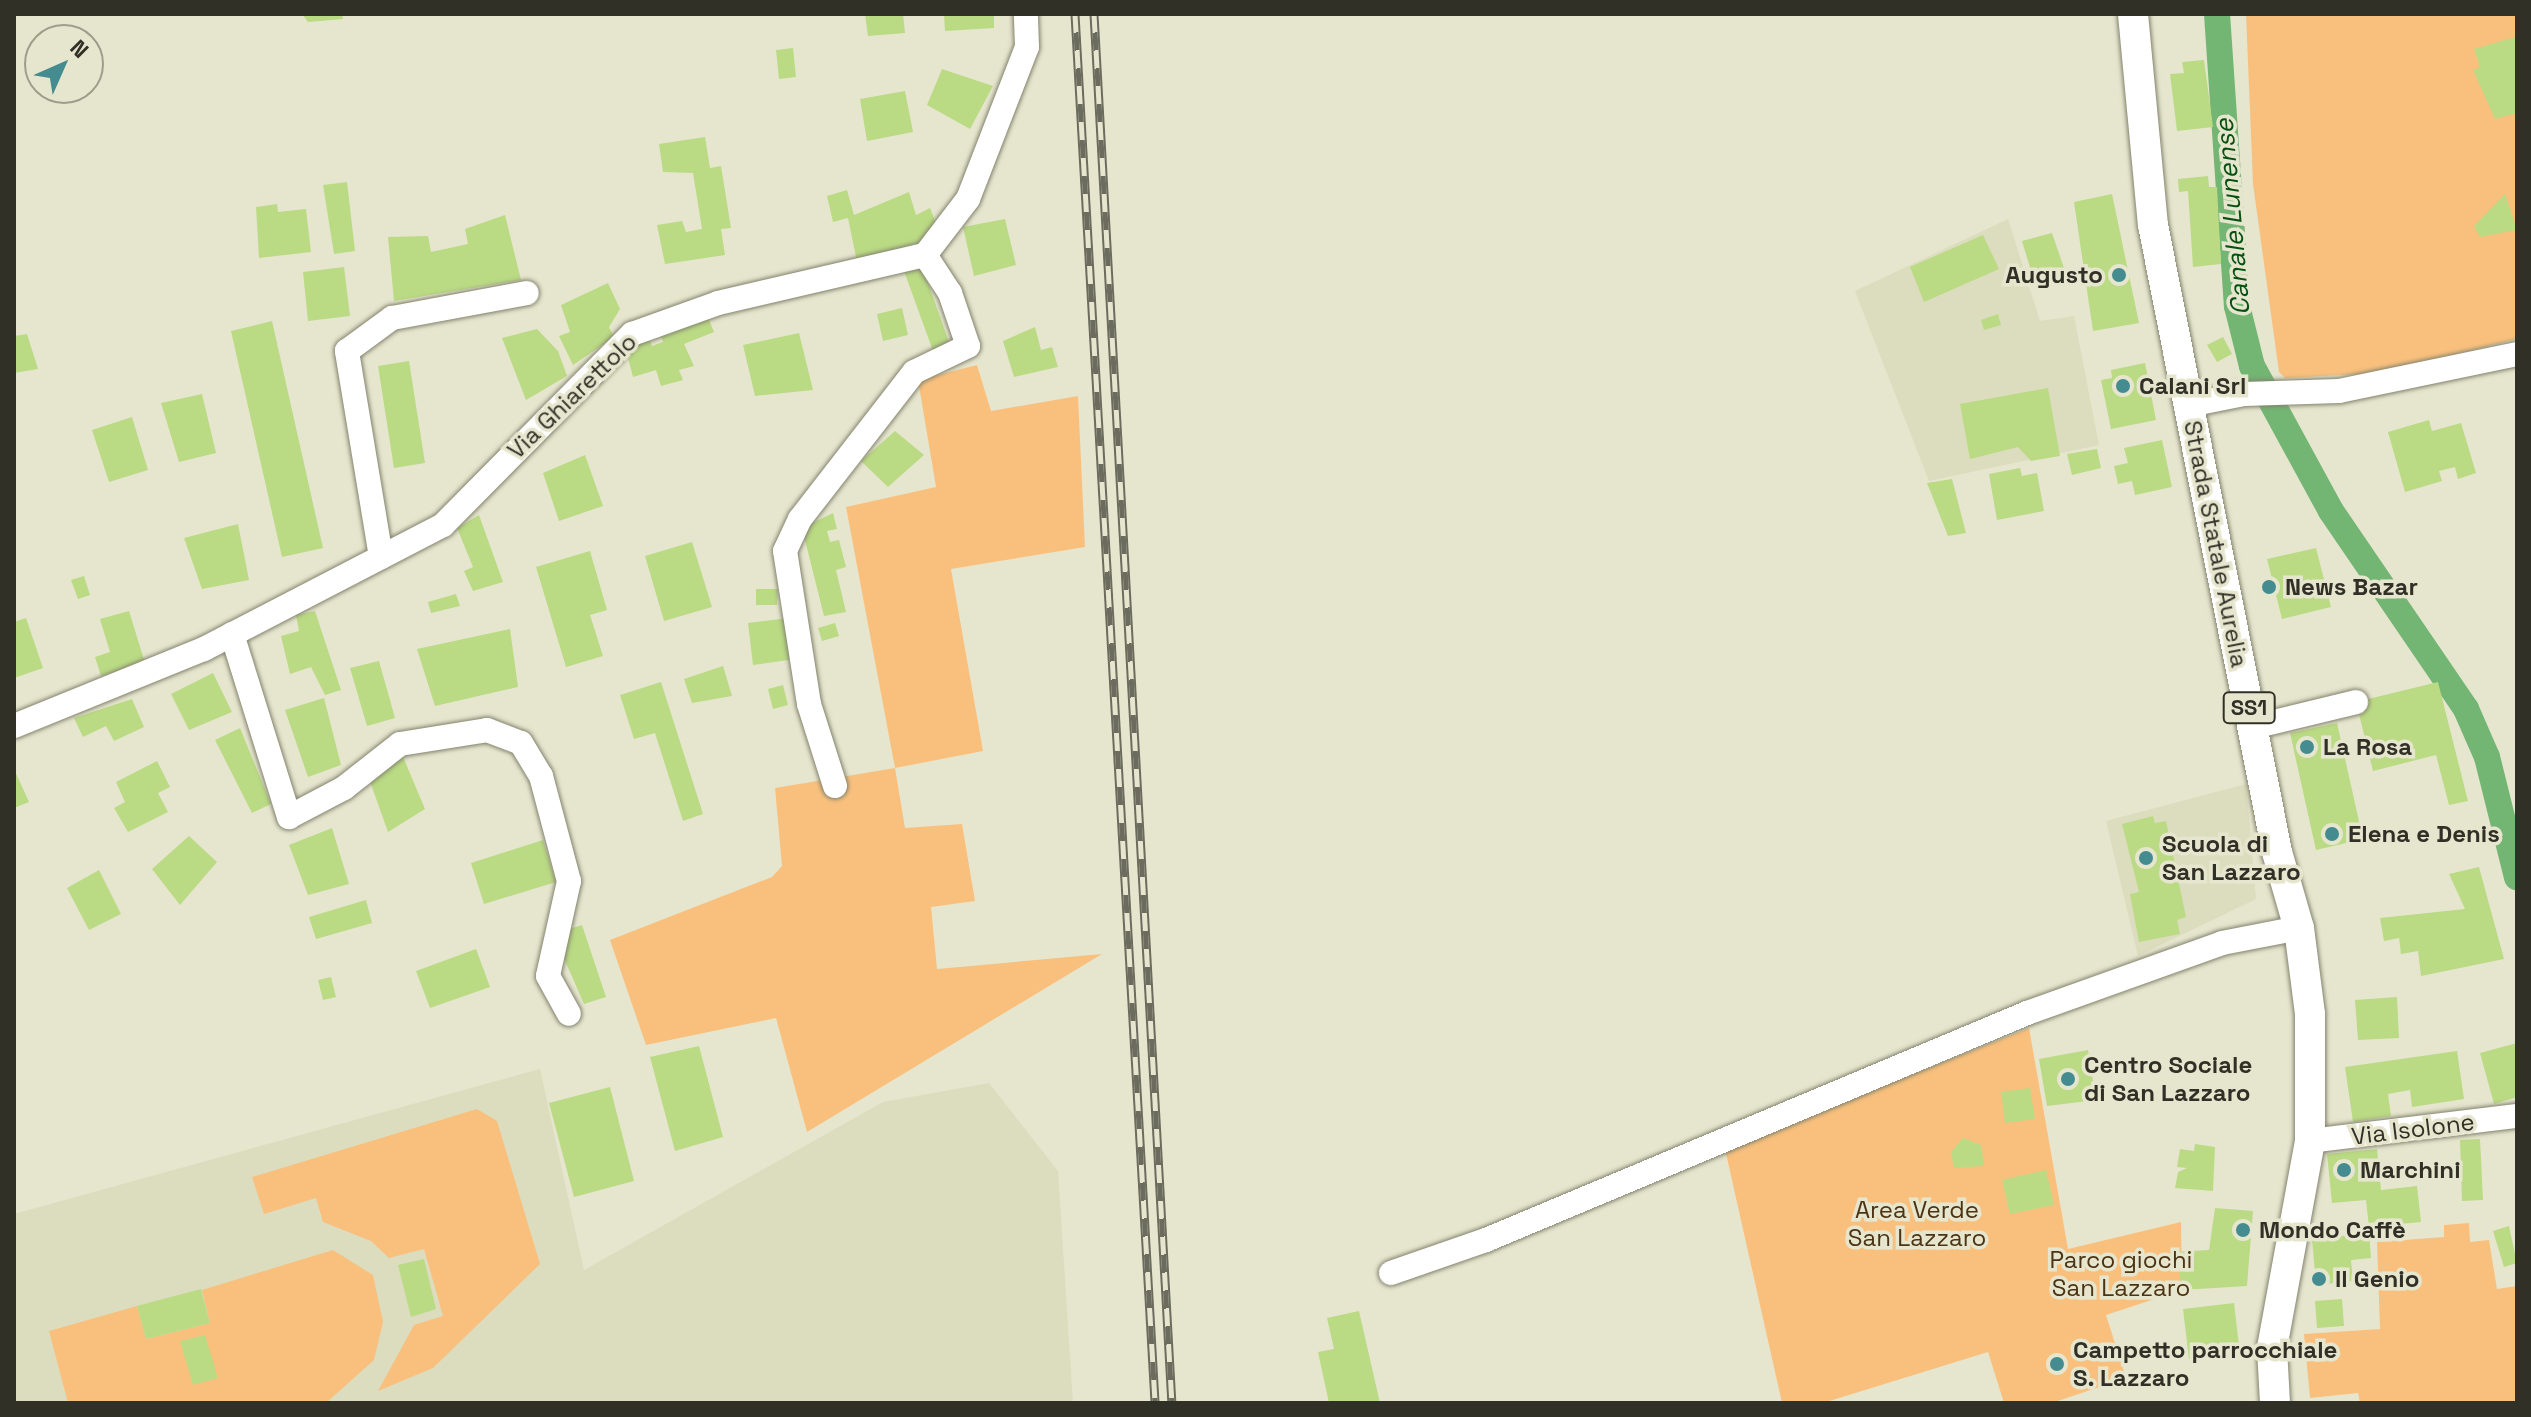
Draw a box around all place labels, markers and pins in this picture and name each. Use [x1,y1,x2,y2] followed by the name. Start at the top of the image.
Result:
[2005,261,2103,289] place label: Augusto
[2110,266,2128,284] marker: Augusto
[2139,372,2246,400] place label: Calani Srl
[2114,377,2132,395] marker: Calani Srl
[2285,573,2418,601] place label: News Bazar
[2260,578,2278,596] marker: News Bazar
[2323,733,2412,761] place label: La Rosa
[2298,738,2316,756] marker: La Rosa
[2348,820,2500,848] place label: Elena e Denis
[2323,825,2341,843] marker: Elena e Denis
[2162,830,2301,886] place label: Scuola di San Lazzaro
[2137,849,2155,867] marker: Scuola di San Lazzaro
[2084,1051,2252,1107] place label: Centro Sociale di San Lazzaro
[2059,1070,2077,1088] marker: Centro Sociale di San Lazzaro
[2360,1156,2461,1184] place label: Marchini
[2335,1161,2353,1179] marker: Marchini
[2259,1216,2406,1244] place label: Mondo Caffè
[2234,1221,2252,1239] marker: Mondo Caffè
[2335,1265,2419,1293] place label: Il Genio
[2310,1270,2328,1288] marker: Il Genio
[2073,1336,2337,1392] place label: Campetto parrocchiale S. Lazzaro
[2048,1355,2066,1373] marker: Campetto parrocchiale S. Lazzaro

